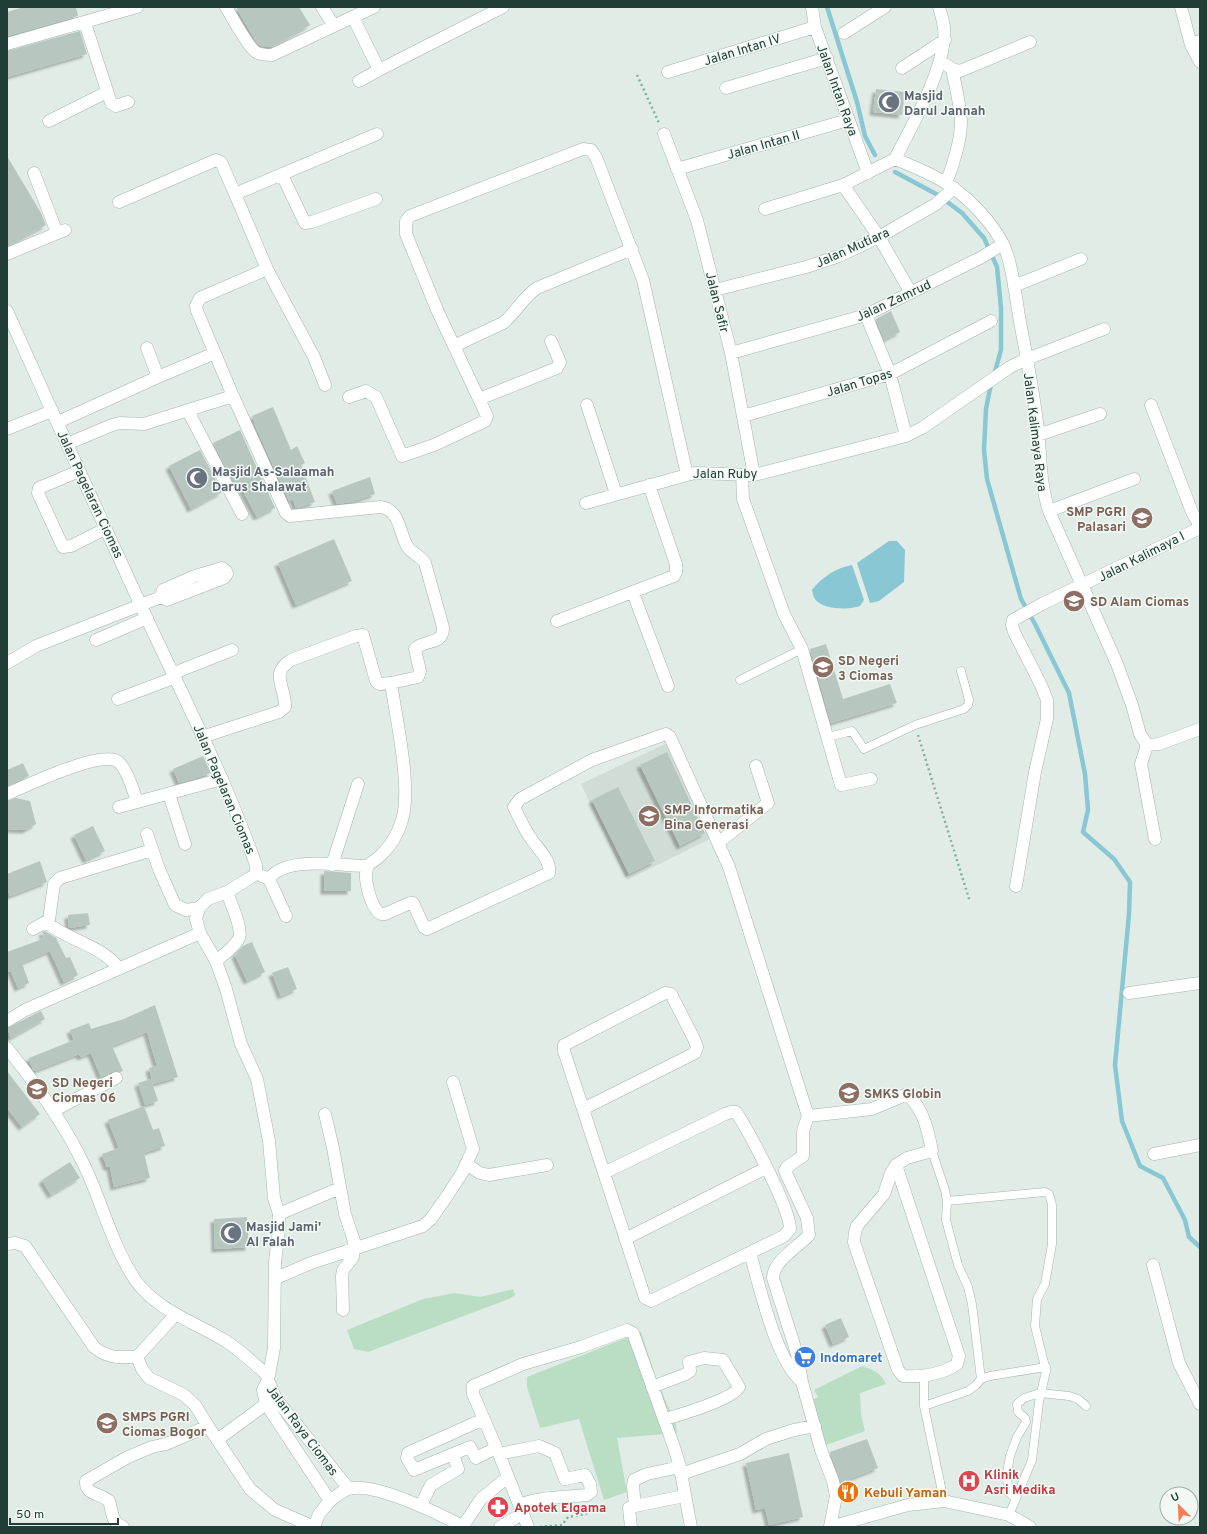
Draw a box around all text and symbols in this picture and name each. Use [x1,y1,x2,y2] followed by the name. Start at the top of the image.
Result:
[702,32,783,70] street label: Jalan Intan IV
[812,43,860,139] street label: Jalan Intan Raya
[876,89,902,115] mosque icon: Masjid Darul Jannah
[904,89,985,120] place label: Masjid Darul Jannah
[725,128,802,164] street label: Jalan Intan II
[813,225,892,272] street label: Jalan Mutiara
[701,270,731,335] street label: Jalan Safir
[854,277,934,326] street label: Jalan Zamrud
[825,366,895,402] street label: Jalan Topas
[1019,372,1049,493] street label: Jalan Kalimaya Raya
[52,428,126,561] street label: Jalan Pagelaran Ciomas
[184,465,210,491] mosque icon: Masjid As-Salaamah Darus Shalawat
[212,465,335,496] place label: Masjid As-Salaamah Darus Shalawat
[693,467,757,483] street label: Jalan Ruby
[1066,505,1126,536] place label: SMP PGRI Palasari
[1129,505,1155,531] school or university icon: SMP PGRI Palasari
[1096,529,1188,586] street label: Jalan Kalimaya I
[1061,588,1087,614] school or university icon: SD Alam Ciomas
[1090,595,1189,611] place label: SD Alam Ciomas
[810,654,836,680] school or university icon: SD Negeri 3 Ciomas
[838,654,899,685] place label: SD Negeri 3 Ciomas
[189,722,258,857] street label: Jalan Pagelaran Ciomas
[636,803,662,829] school or university icon: SMP Informatika Bina Generasi
[664,803,764,834] place label: SMP Informatika Bina Generasi
[24,1076,50,1102] school or university icon: SD Negeri Ciomas 06
[52,1076,116,1107] place label: SD Negeri Ciomas 06
[836,1080,862,1106] school or university icon: SMKS Globin
[864,1087,941,1103] place label: SMKS Globin
[218,1220,244,1246] mosque icon: Masjid Jami' Al Falah
[246,1220,321,1251] place label: Masjid Jami' Al Falah
[792,1344,818,1370] supermarket icon: Indomaret
[820,1351,882,1367] place label: Indomaret
[262,1383,341,1480] street label: Jalan Raya Ciomas
[94,1410,120,1436] school or university icon: SMPS PGRI Ciomas Bogor
[122,1410,207,1441] place label: SMPS PGRI Ciomas Bogor
[956,1468,982,1494] hospital icon: Klinik Asri Medika
[984,1468,1055,1499] place label: Klinik Asri Medika
[835,1479,861,1505] restaurant icon: Kebuli Yaman
[864,1486,947,1502] place label: Kebuli Yaman
[1159,1486,1199,1526] north arrow
[1169,1490,1182,1506] text: U
[485,1494,511,1520] pharmacy icon: Apotek Elgama
[10,1500,118,1526] scale bar
[514,1501,606,1517] place label: Apotek Elgama
[16,1507,44,1523] text: 50 m

